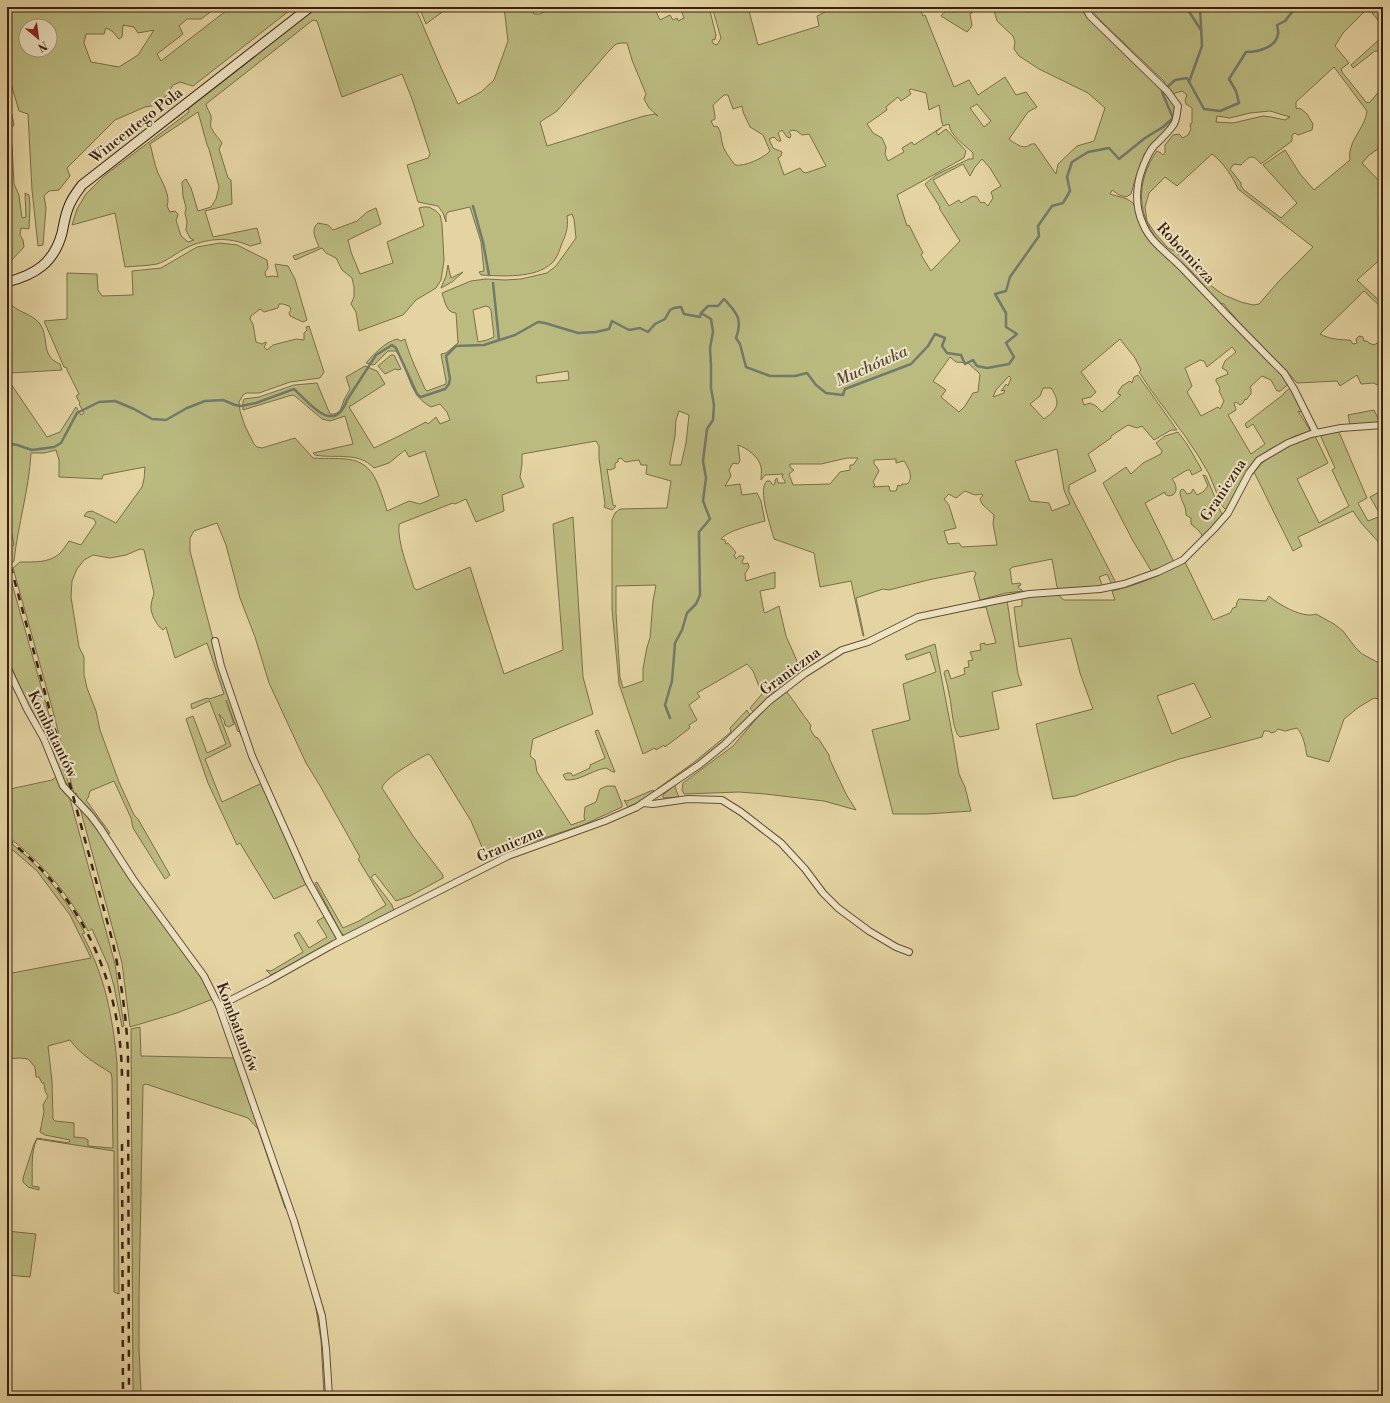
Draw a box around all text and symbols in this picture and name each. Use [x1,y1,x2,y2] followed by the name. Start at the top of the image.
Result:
[18,18,58,58] north arrow
[35,38,50,54] text: N
[85,83,187,168] street label: Wincentego Pola
[1152,219,1219,288] street label: Robotnicza
[832,341,911,391] water label: Muchówka
[1196,455,1251,525] street label: Graniczna
[756,643,825,700] street label: Graniczna
[23,688,82,781] street label: Kombatantów
[474,822,547,867] street label: Graniczna
[212,980,264,1075] street label: Kombatantów

